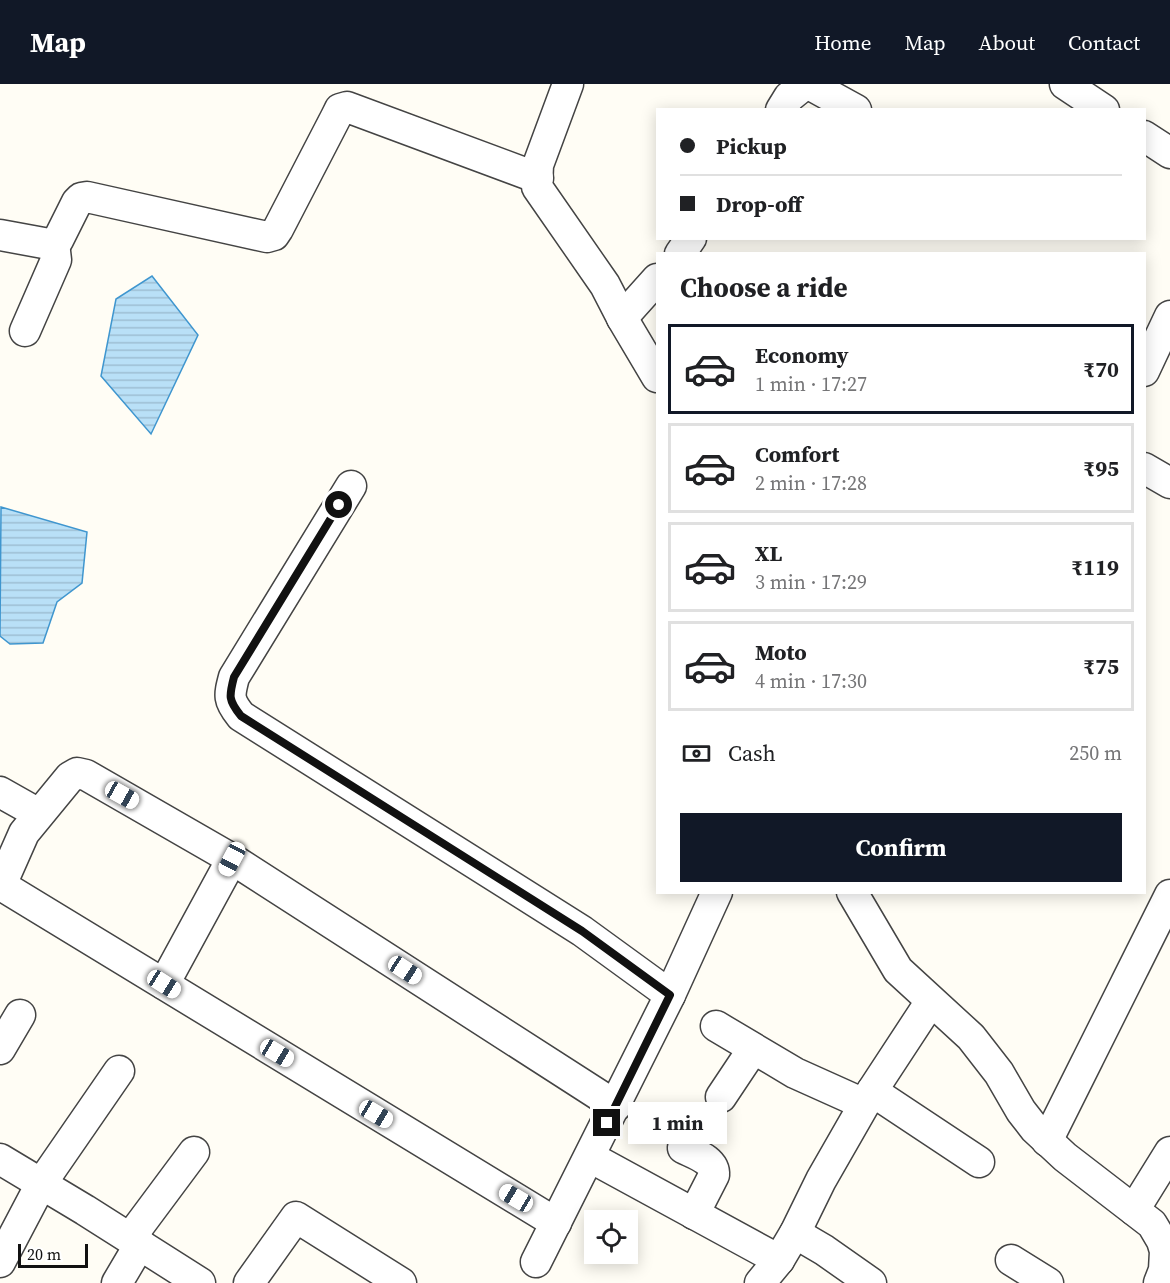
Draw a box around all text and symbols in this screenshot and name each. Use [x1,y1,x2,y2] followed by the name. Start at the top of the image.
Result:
[30,23,86,61] text: Map
[814,28,872,57] text: Home
[905,28,946,57] text: Map
[979,28,1035,57] text: About
[1068,28,1140,57] text: Contact
[716,131,787,161] text: Pickup
[716,189,802,219] text: Drop-off
[680,269,848,306] text: Choose a ride
[755,340,849,370] text: Economy
[683,342,737,396] icon: car
[1083,354,1119,384] text: ₹70
[755,370,867,398] text: 1 min · 17:27
[755,439,839,469] text: Comfort
[683,441,737,495] icon: car
[1083,453,1119,483] text: ₹95
[755,469,867,497] text: 2 min · 17:28
[325,491,352,518] route start
[755,538,782,568] text: XL
[683,540,737,594] icon: car
[1071,552,1119,582] text: ₹119
[755,568,867,596] text: 3 min · 17:29
[755,637,807,667] text: Moto
[683,639,737,693] icon: car
[1083,651,1119,681] text: ₹75
[755,667,867,695] text: 4 min · 17:30
[680,737,713,770] icon: cash
[728,738,776,768] text: Cash
[1069,739,1122,767] text: 250 m
[102,778,142,812] car
[680,813,1122,882] button: Confirm
[216,839,248,879] car
[385,953,425,987] car
[144,967,184,1001] car
[257,1036,297,1070] car
[356,1097,396,1131] car
[628,1102,727,1144] callout: 1 min
[593,1109,620,1136] route end
[652,1109,703,1137] text: 1 min
[496,1181,536,1215] car
[584,1210,638,1264] map controls
[584,1210,638,1264] button: locate
[18,1241,88,1268] scale bar
[27,1243,61,1265] text: 20 m

